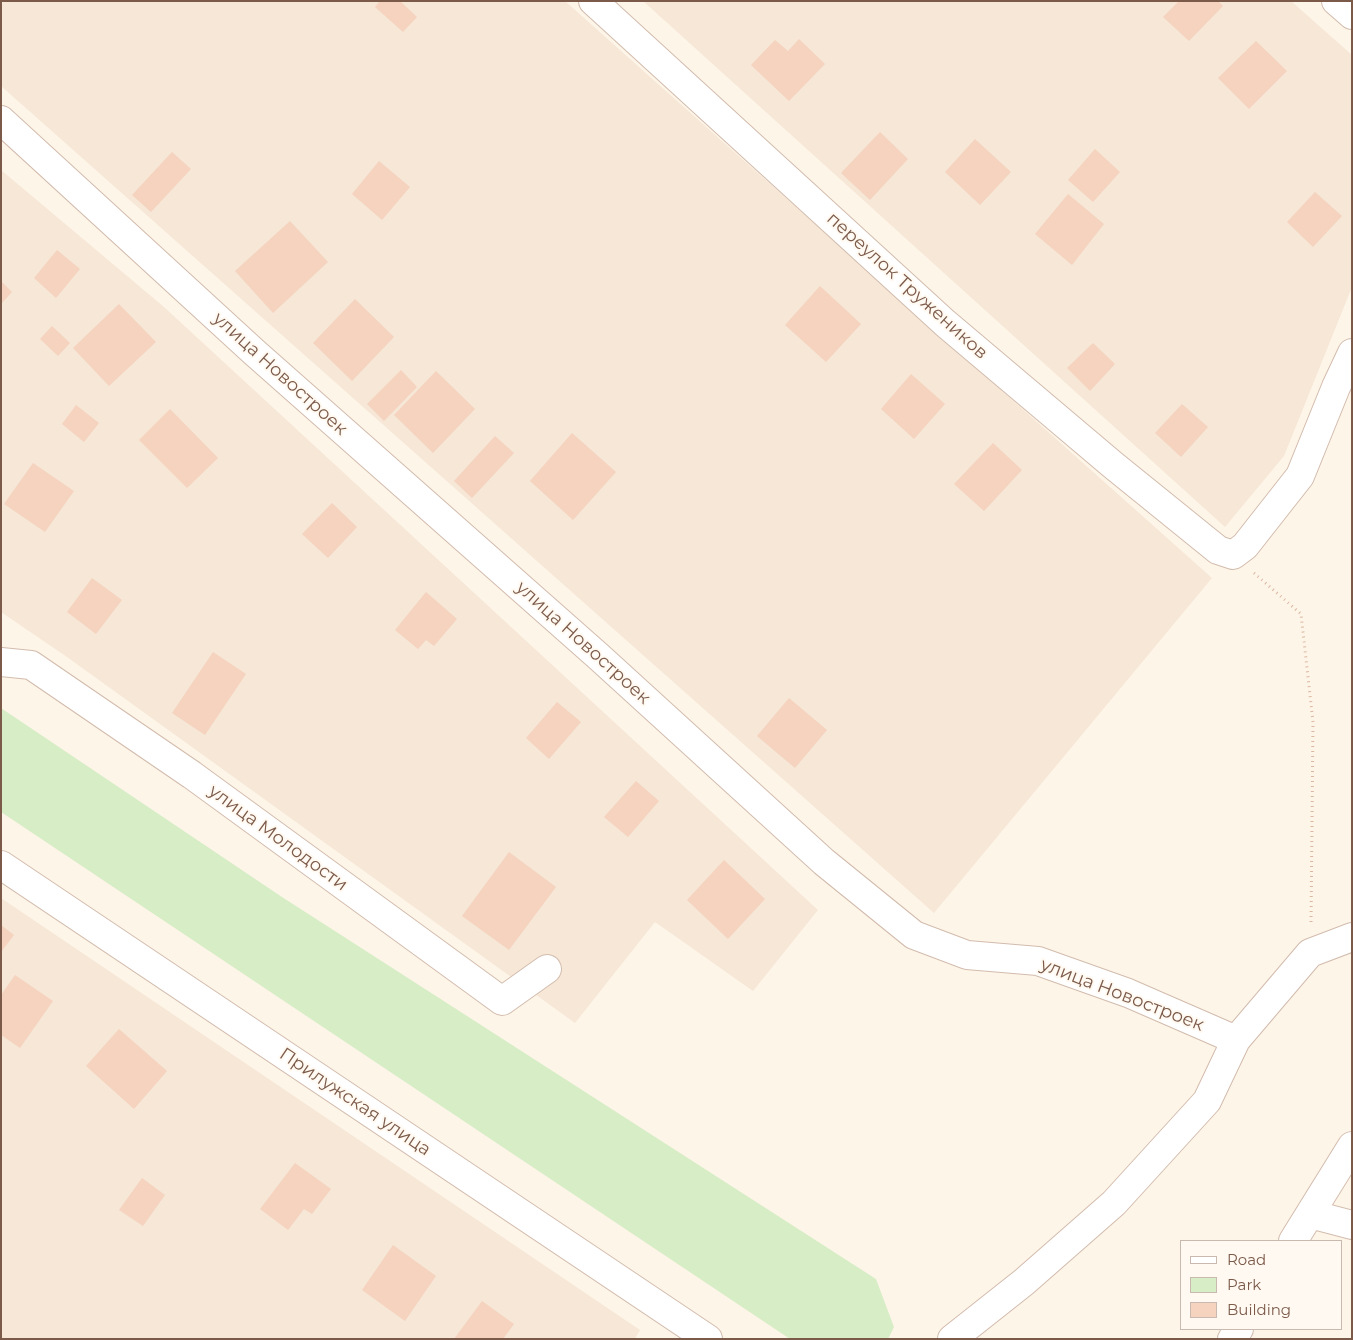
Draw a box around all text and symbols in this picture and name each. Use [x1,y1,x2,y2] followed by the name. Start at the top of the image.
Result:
[822,208,992,364] street label: переулок Тружеников
[208,308,352,440] street label: улица Новостроек
[511,577,655,709] street label: улица Новостроек
[204,780,352,896] street label: улица Молодости
[1037,954,1207,1036] street label: улица Новостроек
[275,1043,435,1161] street label: Прилужская улица
[1180,1240,1343,1330] legend
[1227,1250,1266,1269] text: Road
[1227,1275,1261,1294] text: Park
[1227,1300,1291,1319] text: Building

